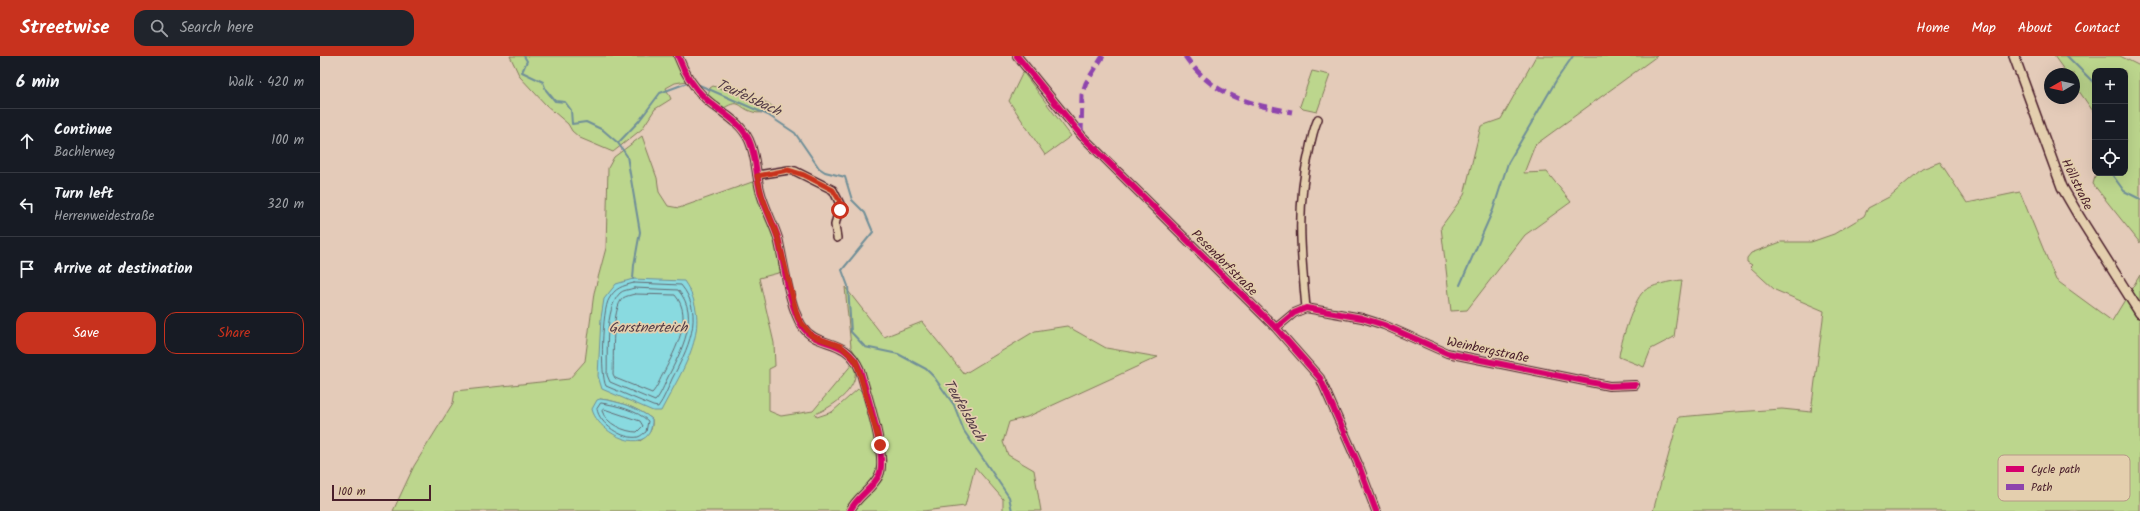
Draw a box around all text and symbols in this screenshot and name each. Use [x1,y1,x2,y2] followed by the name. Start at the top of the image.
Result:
[134,10,414,46] search box
[20,13,110,43] text: Streetwise
[180,16,254,40] text: Search here
[148,17,170,39] icon: search
[1916,17,1950,39] text: Home
[1972,17,1996,39] text: Map
[2018,17,2052,39] text: About
[2074,17,2120,39] text: Contact
[2044,68,2080,104] north arrow
[2092,68,2128,176] map controls
[2092,68,2128,104] button: +
[16,69,60,96] text: 6 min
[228,72,304,93] text: Walk · 420 m
[713,73,786,123] water label: Teufelsbach
[2092,104,2128,140] button: −
[54,118,112,142] text: Continue
[16,130,38,152] icon: ahead
[271,130,304,151] text: 100 m
[2092,140,2128,176] button: locate
[54,142,115,163] text: Bachlerweg
[2055,155,2098,214] street label: Höllstraße
[54,182,114,206] text: Turn left
[16,194,38,216] icon: left
[267,194,304,215] text: 320 m
[831,201,849,219] route start
[54,206,154,227] text: Herrenweidestraße
[1186,225,1262,301] street label: Pesendorfstraße
[54,257,193,281] text: Arrive at destination
[16,258,38,280] icon: arrive
[16,312,156,354] button: Save
[164,312,304,354] button: Share
[609,317,689,339] water label: Garstnerteich
[1445,332,1531,369] street label: Weinbergstraße
[937,375,992,447] water label: Teufelsbach
[871,436,889,454] route end
[1998,455,2130,501] legend
[2031,461,2080,479] text: Cycle path
[2031,479,2052,497] text: Path
[332,483,431,502] scale bar
[338,483,366,501] text: 100 m

